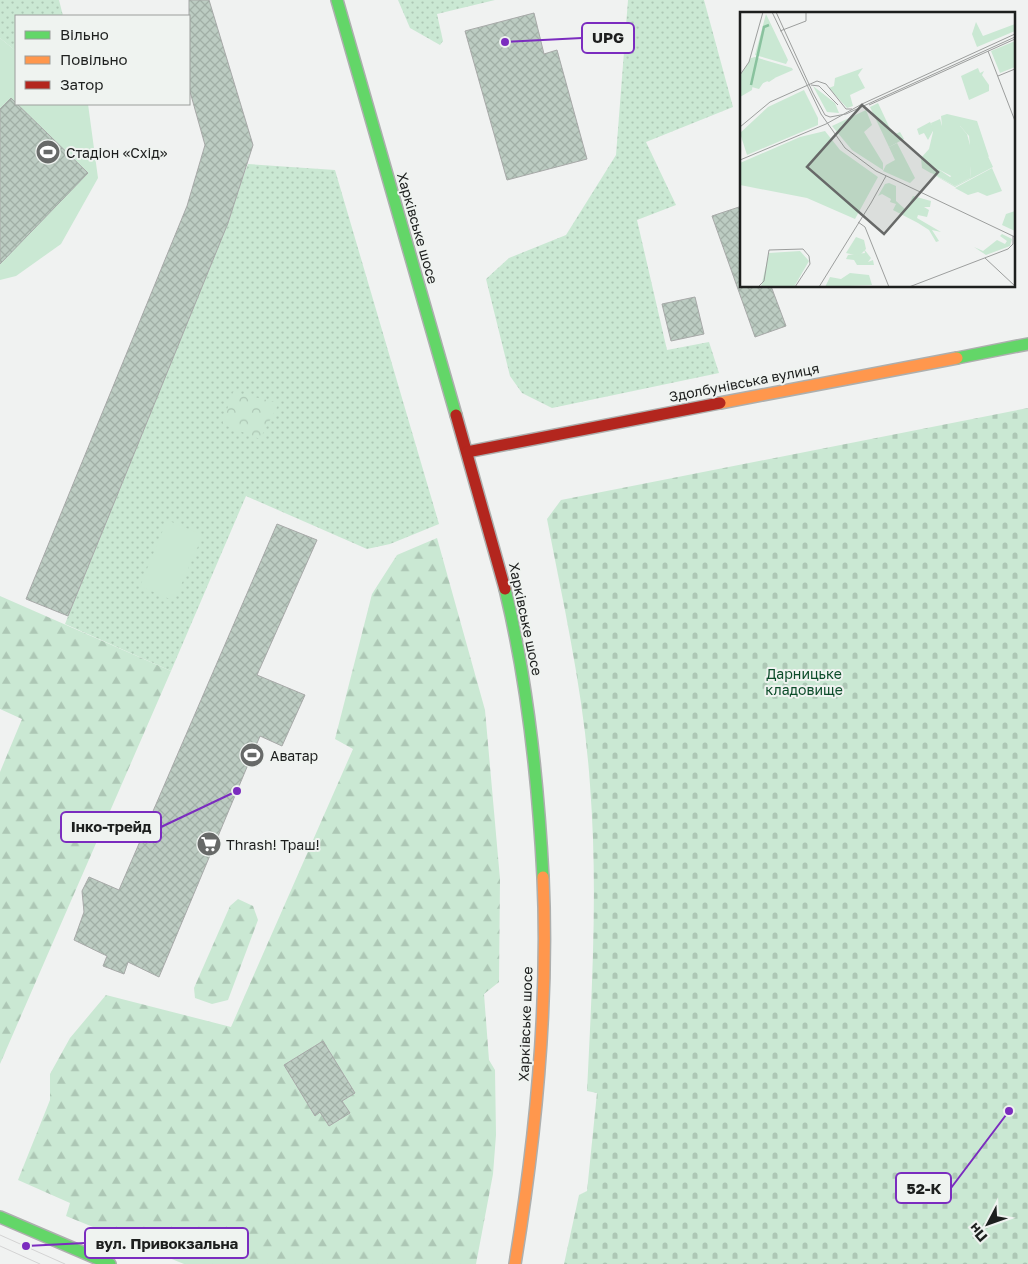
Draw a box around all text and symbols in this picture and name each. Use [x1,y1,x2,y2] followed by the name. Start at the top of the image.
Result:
[740,12,1016,288] inset map
[15,15,190,105] legend
[582,23,634,53] callout: UPG
[60,25,109,43] text: Вільно
[592,28,624,46] text: UPG
[60,50,128,68] text: Повільно
[60,75,103,93] text: Затор
[35,139,61,165] sports icon: Стадіон «Схід»
[66,144,168,161] place label: Стадіон «Схід»
[394,170,442,286] street label: Харківське шосе
[667,359,821,405] street label: Здолбунівська вулиця
[506,561,546,677] street label: Харківське шосе
[765,665,843,698] park label: Дарницьке кладовище
[239,742,265,768] sports icon: Аватар
[270,747,318,764] place label: Аватар
[61,812,161,842] callout: Інко-трейд
[71,817,152,835] text: Інко-трейд
[196,831,222,857] supermarket icon: Thrash! Траш!
[226,836,320,853] place label: Thrash! Траш!
[514,966,536,1082] street label: Харківське шосе
[896,1173,951,1203] callout: 52-К
[906,1179,942,1197] text: 52-К
[963,1199,1013,1249] north arrow
[965,1220,990,1246] text: Пн
[85,1228,248,1258] callout: вул. Привокзальна
[96,1234,239,1252] text: вул. Привокзальна

